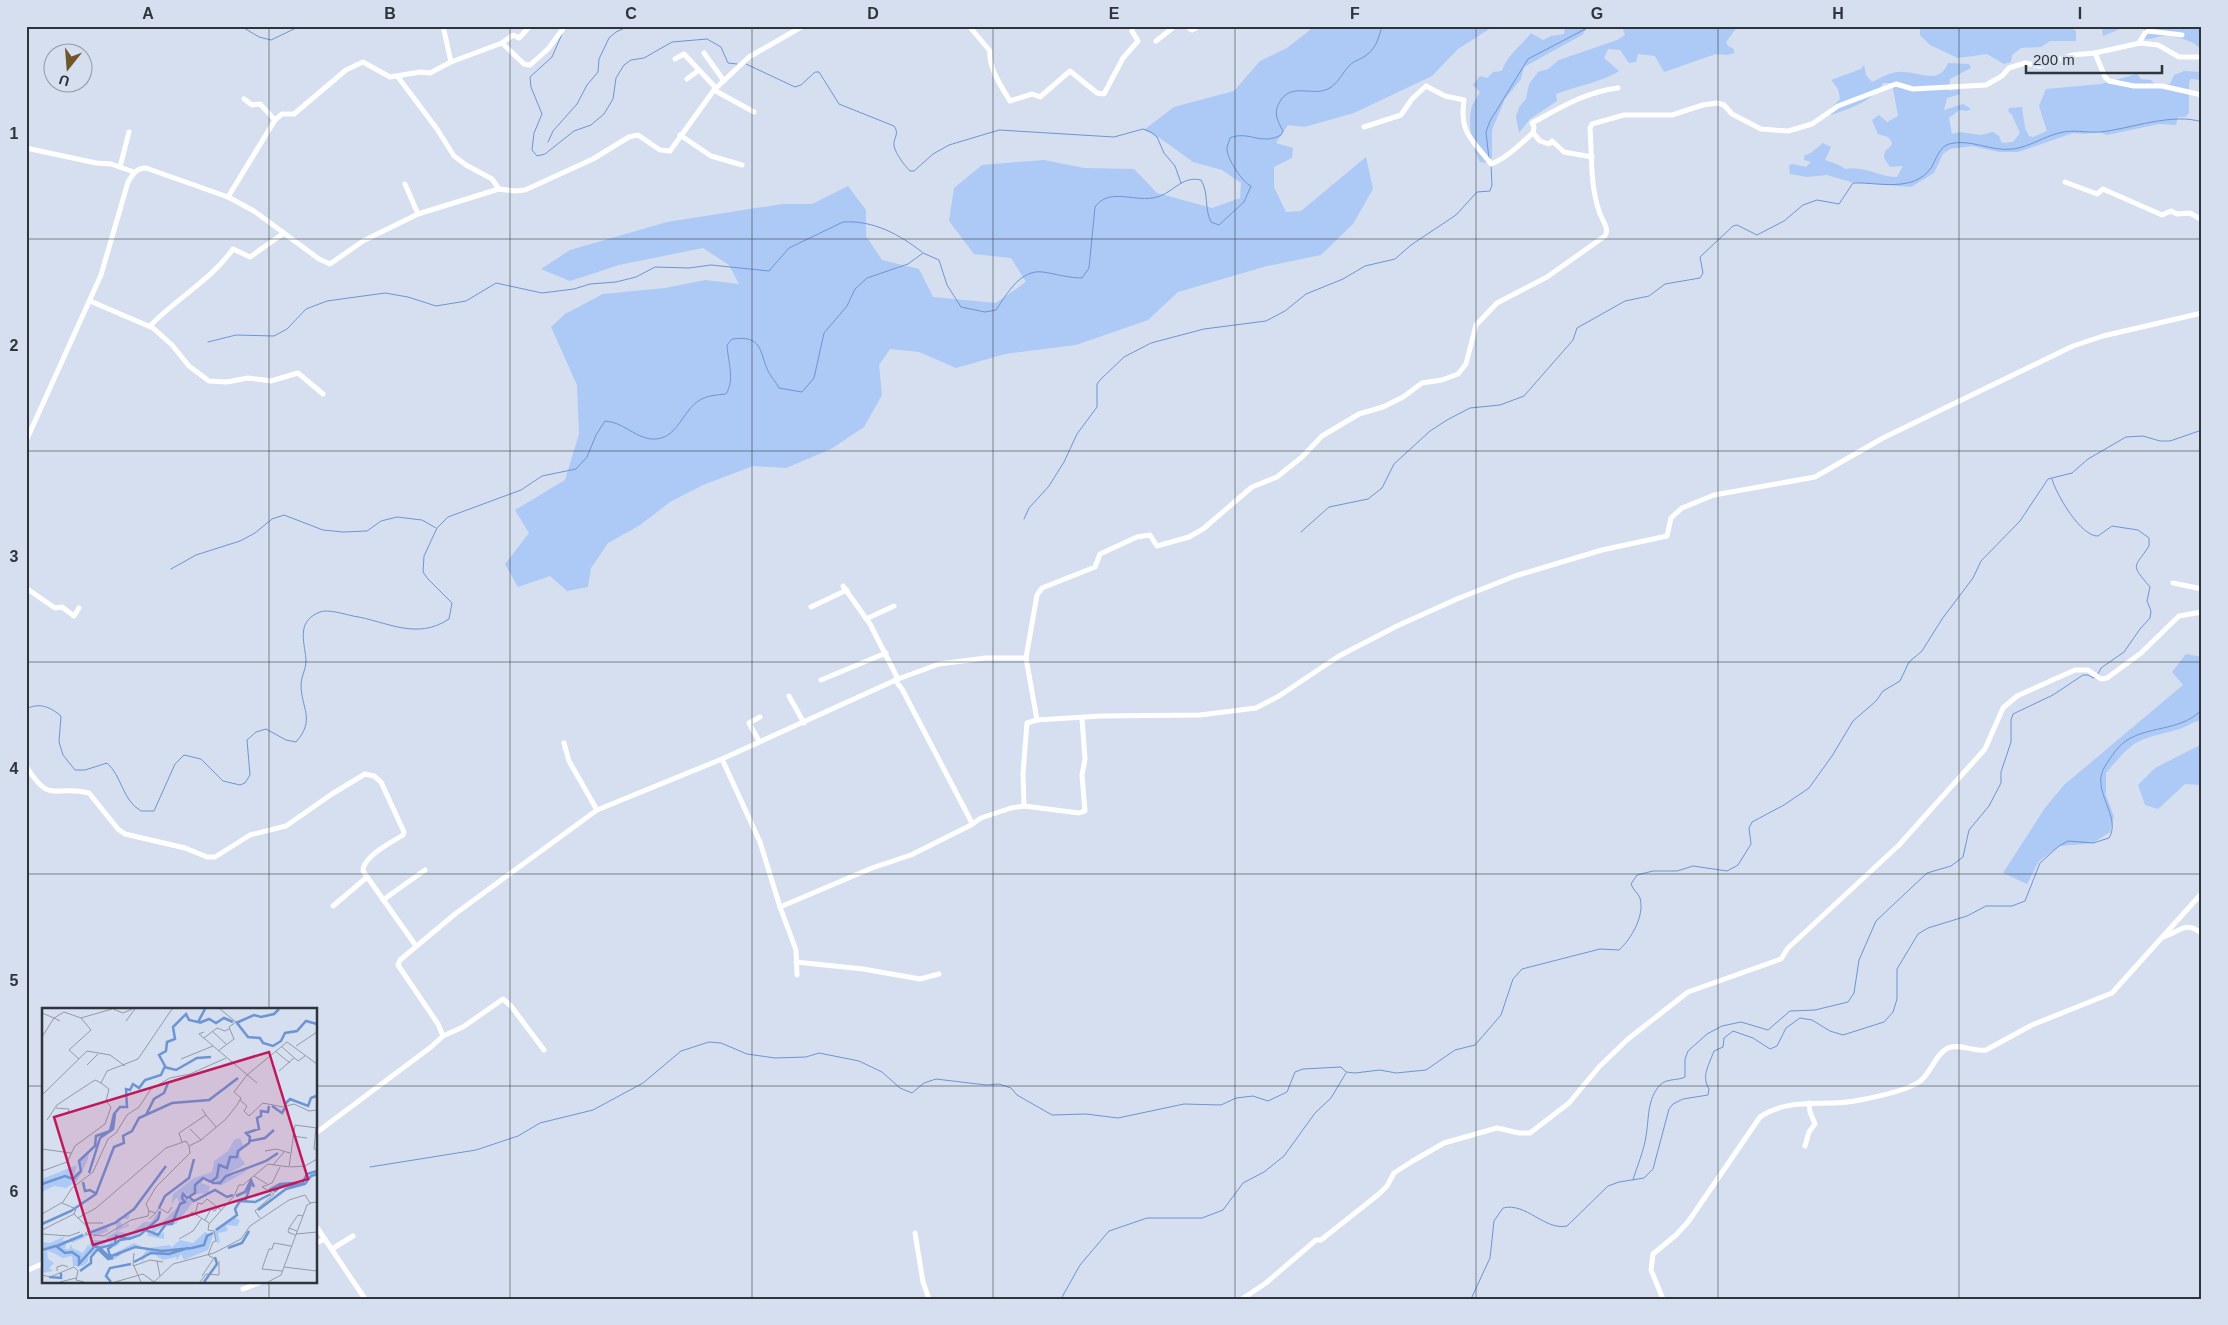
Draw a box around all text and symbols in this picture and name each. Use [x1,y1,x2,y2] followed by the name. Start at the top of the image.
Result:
[142,5,154,22] text: A
[384,5,396,22] text: B
[625,5,637,22] text: C
[867,5,879,22] text: D
[1109,5,1120,22] text: E
[1350,5,1360,22] text: F
[1591,5,1603,22] text: G
[1832,5,1844,22] text: H
[2078,5,2082,22] text: I
[42,42,92,92] north arrow
[2026,42,2162,74] scale bar
[2033,51,2075,68] text: 200 m
[57,71,71,90] text: U
[10,125,19,142] text: 1
[10,337,19,354] text: 2
[10,548,19,565] text: 3
[10,760,19,777] text: 4
[10,972,19,989] text: 5
[42,1008,318,1282] inset map
[10,1183,19,1200] text: 6

